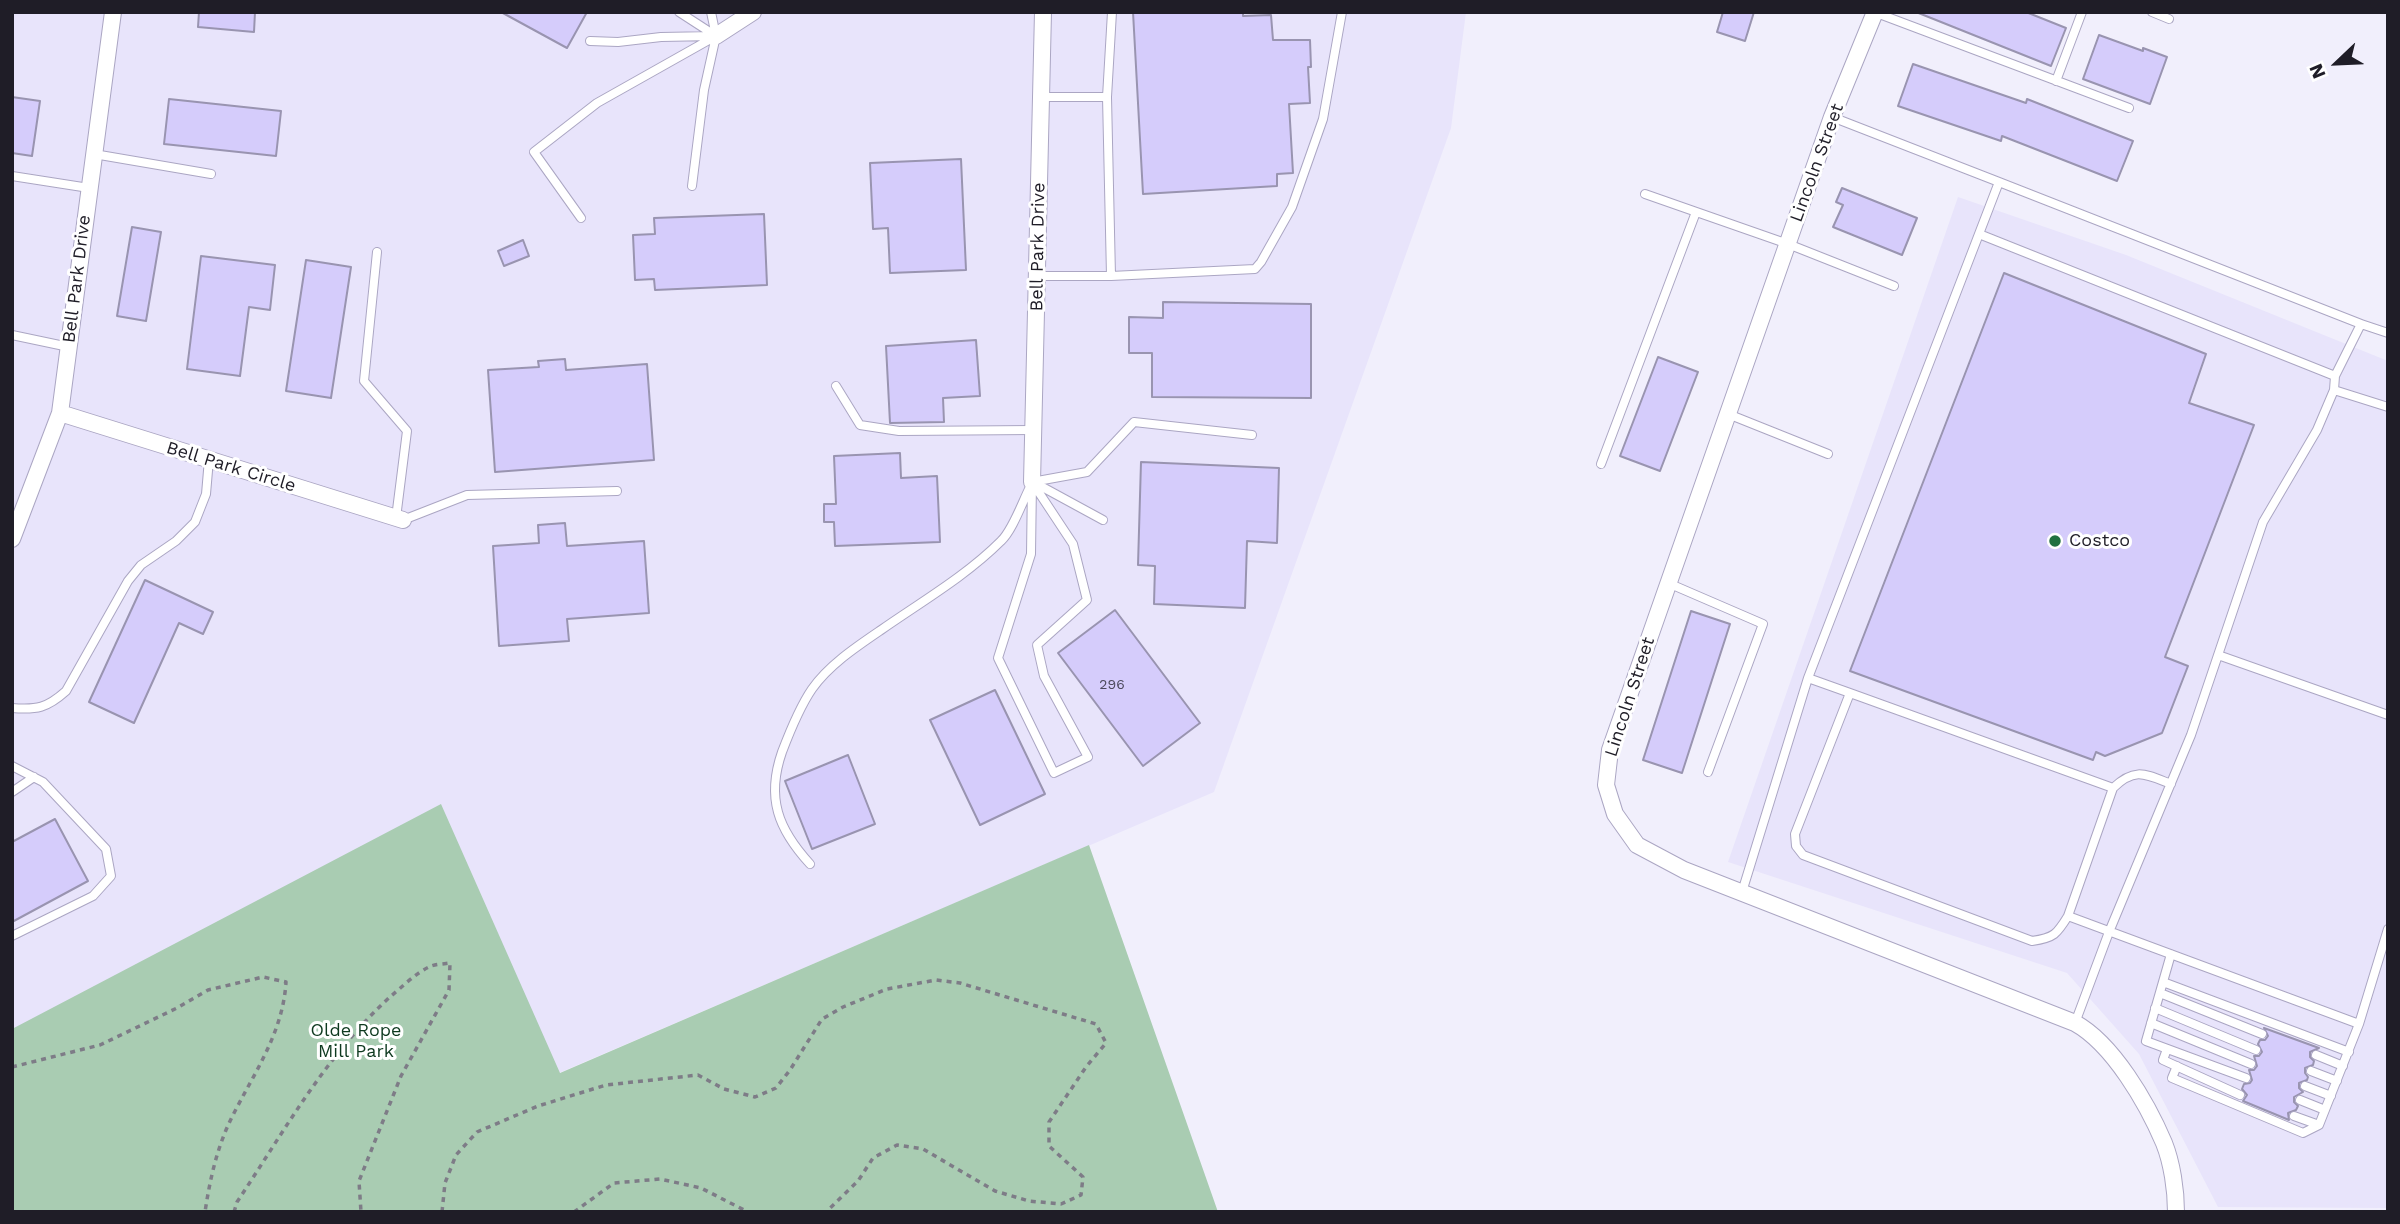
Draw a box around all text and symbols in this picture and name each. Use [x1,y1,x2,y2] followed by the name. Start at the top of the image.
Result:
[2302,28,2372,98] north arrow
[2304,60,2331,82] text: N
[1786,101,1848,225] street label: Lincoln Street
[1026,182,1050,312] street label: Bell Park Drive
[58,214,96,344] street label: Bell Park Drive
[164,437,298,497] street label: Bell Park Circle
[2069,530,2130,552] place label: Costco
[2047,533,2063,549] marker: Costco
[1600,634,1660,760] street label: Lincoln Street
[1099,677,1125,693] house number: 296
[311,1020,401,1062] park label: Olde Rope Mill Park

